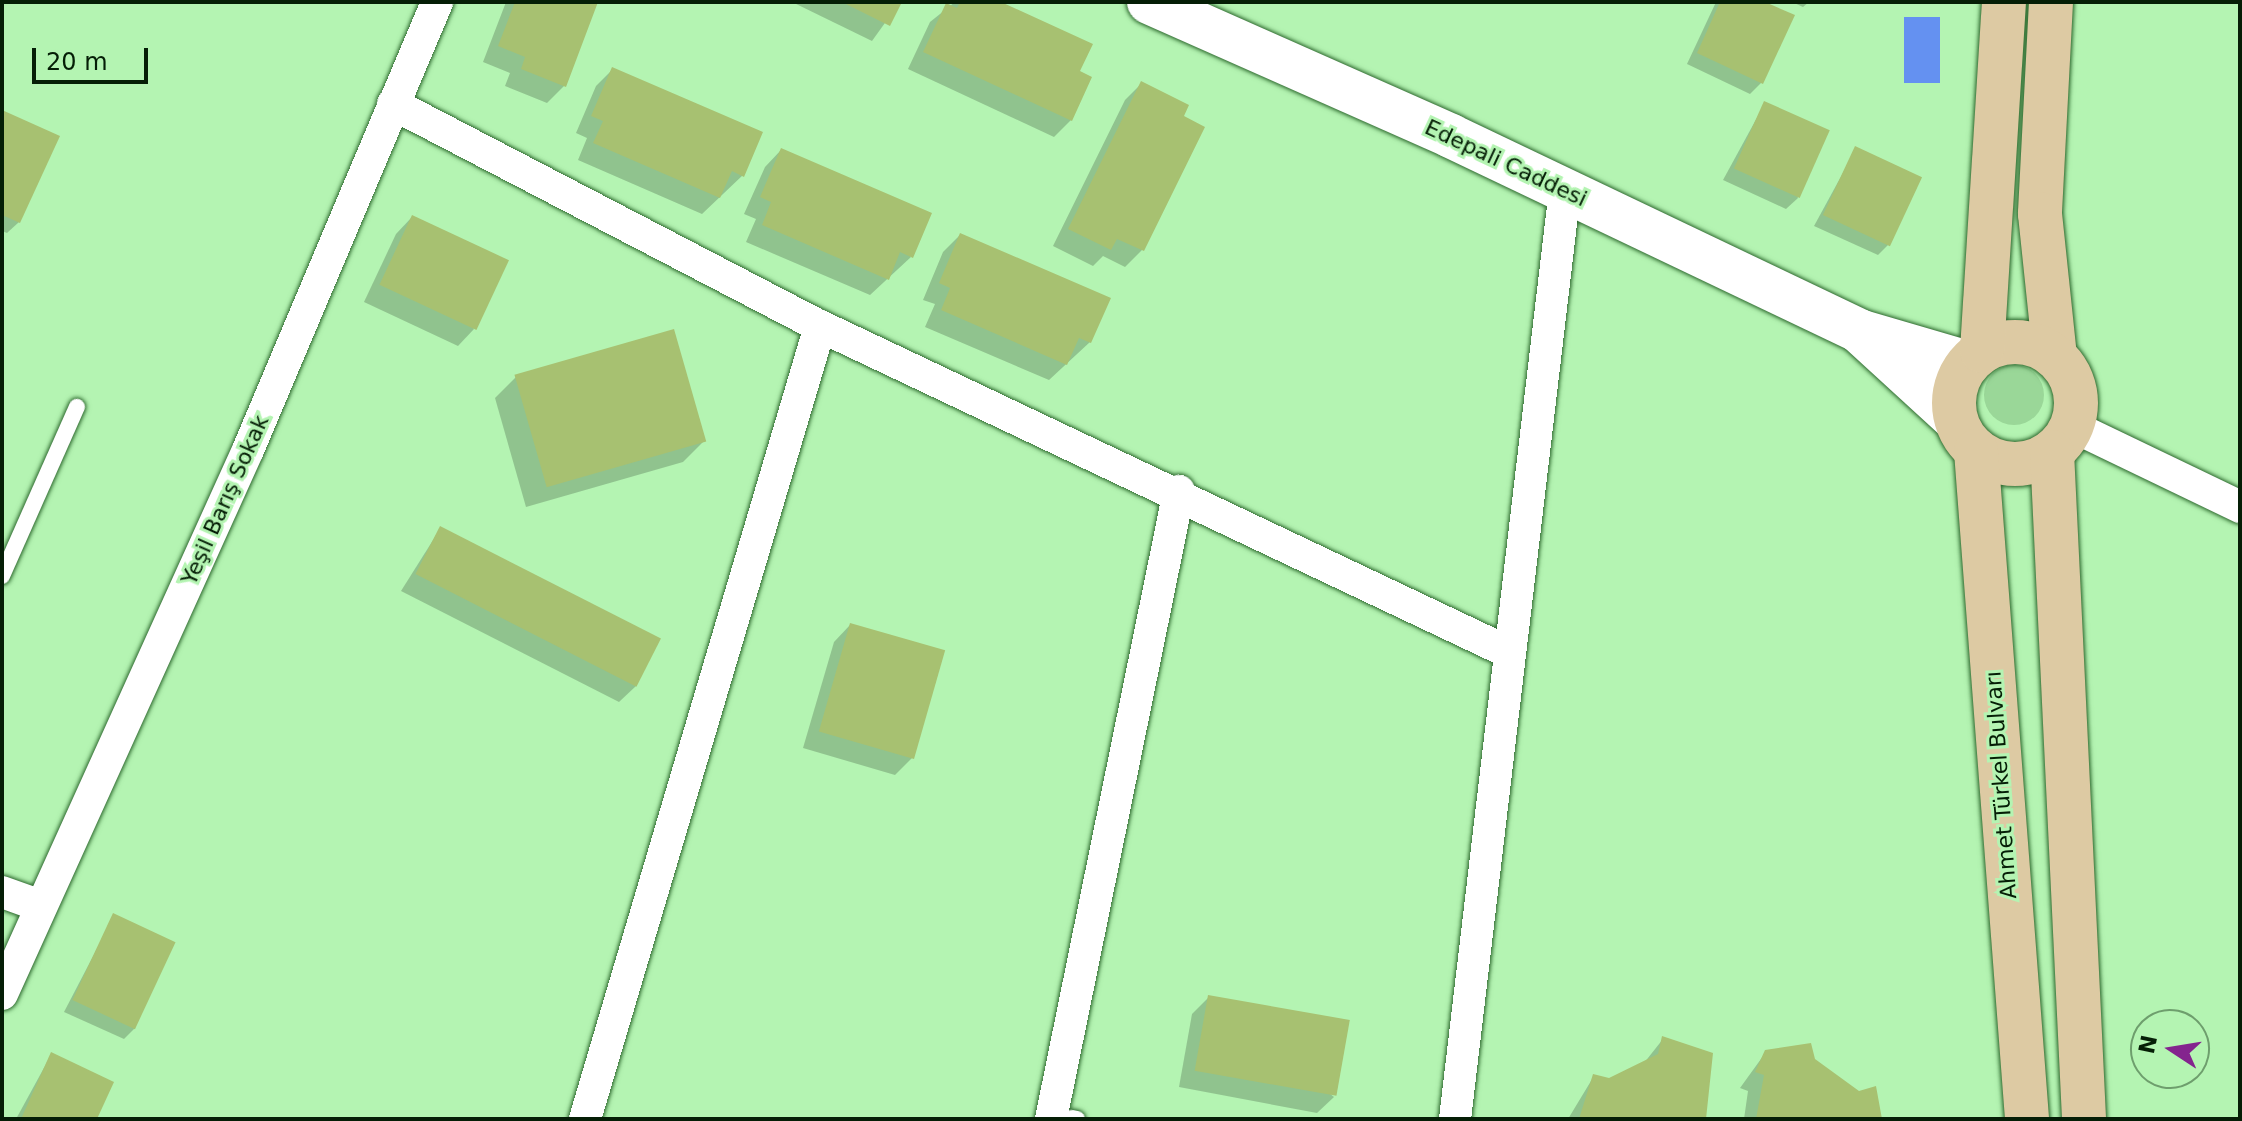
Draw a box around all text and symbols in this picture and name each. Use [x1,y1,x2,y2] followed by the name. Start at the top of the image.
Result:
[36,32,152,82] scale bar
[46,48,108,76] text: 20 m
[1421,114,1591,212] street label: Edepali Caddesi
[176,411,274,589] street label: Yeşil Barış Sokak
[1980,670,2022,900] street label: Ahmet Türkel Bulvarı
[2130,1009,2210,1089] north arrow
[2134,1033,2162,1056] text: N

